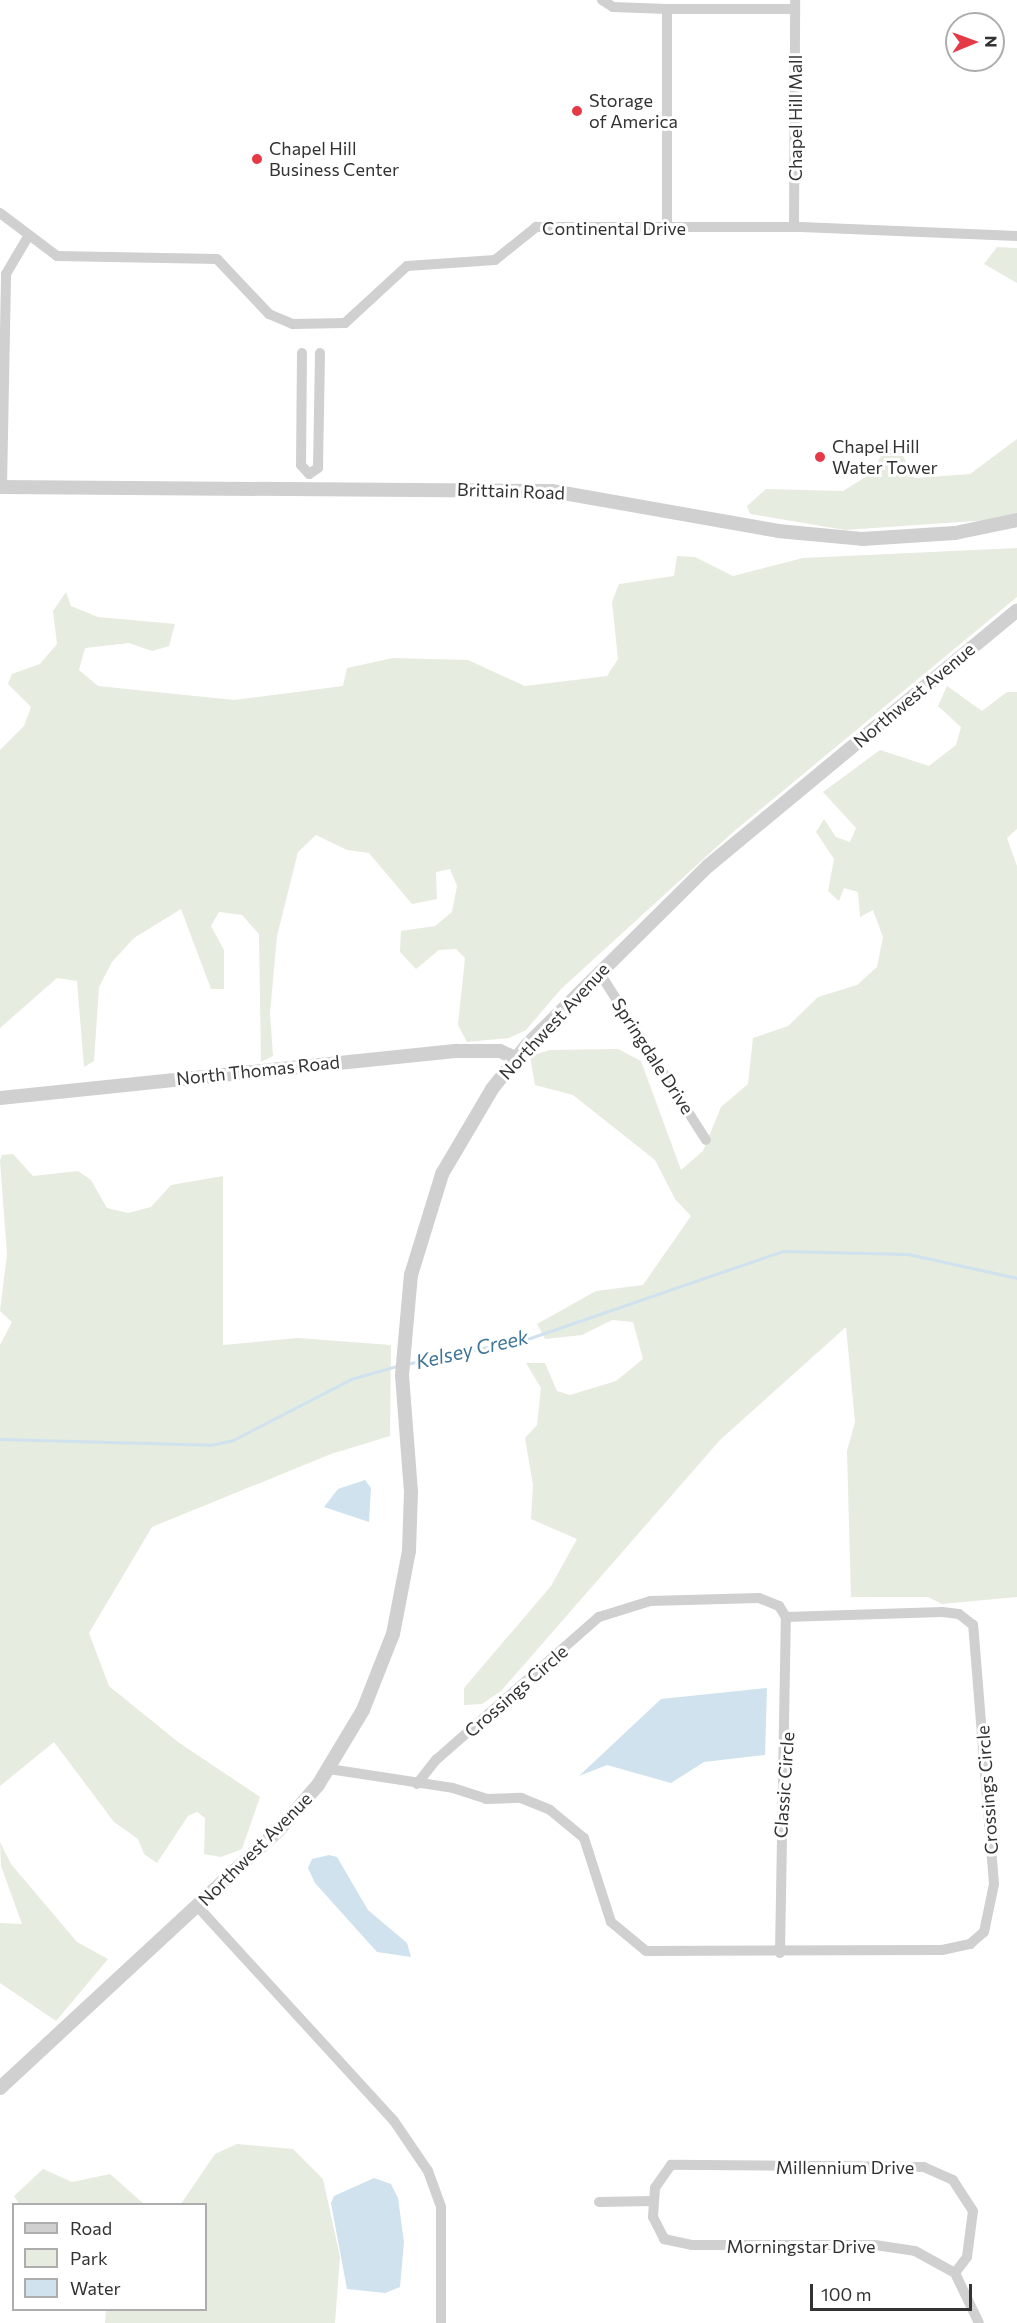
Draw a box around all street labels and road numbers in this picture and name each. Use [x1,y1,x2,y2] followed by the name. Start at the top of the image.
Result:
[784,55,806,181] street label: Chapel Hill Mall
[542,217,686,239] street label: Continental Drive
[457,478,565,504] street label: Brittain Road
[849,638,979,752] street label: Northwest Avenue
[494,958,614,1084] street label: Northwest Avenue
[608,994,698,1118] street label: Springdale Drive
[175,1051,341,1089] street label: North Thomas Road
[460,1640,572,1742] street label: Crossings Circle
[972,1725,1002,1855] street label: Crossings Circle
[770,1731,798,1839] street label: Classic Circle
[194,1788,316,1910] street label: Northwest Avenue
[776,2156,914,2178] street label: Millennium Drive
[726,2235,876,2257] street label: Morningstar Drive

